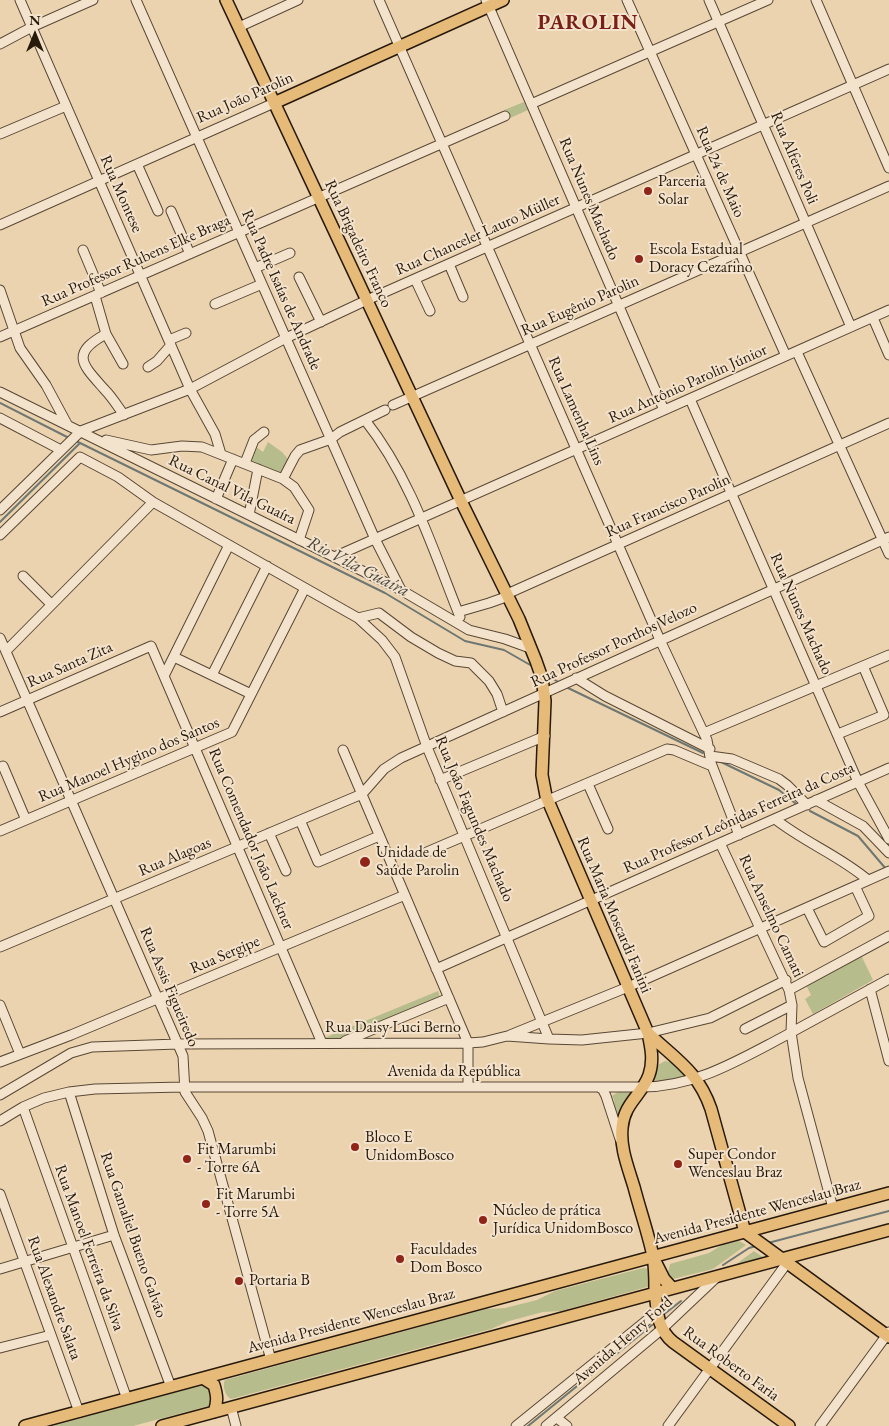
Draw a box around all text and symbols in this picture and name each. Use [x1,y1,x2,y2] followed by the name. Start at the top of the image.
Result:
[10,10,60,60] north arrow
[537,10,639,36] district label: PAROLIN
[29,11,41,29] text: N
[194,68,296,128] street label: Rua João Parolin
[766,109,822,207] street label: Rua Alferes Poli
[691,123,749,221] street label: Rua 24 de Maio
[555,135,623,263] street label: Rua Nunes Machado
[95,152,147,236] street label: Rua Montese
[658,172,706,210] place label: Parceria Solar
[320,177,396,311] street label: Rua Brigadeiro Franco
[642,185,654,197] marker: Parceria Solar
[393,190,563,280] street label: Rua Chanceler Lauro Müller
[237,207,325,373] street label: Rua Padre Isaías de Andrade
[39,211,233,311] street label: Rua Professor Rubens Elke Braga
[649,240,753,278] place label: Escola Estadual Doracy Cezarino
[633,253,645,265] marker: Escola Estadual Doracy Cezarino
[518,271,642,341] street label: Rua Eugênio Parolin
[606,340,770,428] street label: Rua Antônio Parolin Júnior
[543,354,609,468] street label: Rua Lamenha Lins
[165,451,299,529] street label: Rua Canal Vila Guaíra
[603,470,733,542] street label: Rua Francisco Parolin
[303,532,413,602] water label: Rio Vila Guaíra
[766,550,836,678] street label: Rua Nunes Machado
[528,598,700,692] street label: Rua Professor Porthos Velozo
[24,638,116,692] street label: Rua Santa Zita
[36,713,222,807] street label: Rua Manoel Hygino dos Santos
[430,733,518,905] street label: Rua João Fagundes Machado
[204,745,298,933] street label: Rua Comendador João Lackner
[620,758,858,878] street label: Rua Professor Leônidas Ferreira da Costa
[136,833,214,881] street label: Rua Alagoas
[572,834,656,996] street label: Rua Maria Moscardi Fanini
[376,843,459,881] place label: Unidade de Saúde Parolin
[734,852,808,980] street label: Rua Anselmo Camati
[358,855,372,869] marker: Unidade de Saúde Parolin
[135,924,203,1050] street label: Rua Assis Figueiredo
[187,932,263,978] street label: Rua Sergipe
[325,1018,461,1038] street label: Rua Daisy Luci Berno
[387,1062,521,1082] street label: Avenida da República
[365,1128,454,1166] place label: Bloco E UnidomBosco
[197,1140,276,1178] place label: Fit Marumbi - Torre 6A
[349,1141,361,1153] marker: Bloco E UnidomBosco
[688,1145,782,1183] place label: Super Condor Wenceslau Braz
[96,1150,170,1320] street label: Rua Gamaliel Bueno Galvão
[181,1153,193,1165] marker: Fit Marumbi - Torre 6A
[672,1158,684,1170] marker: Super Condor Wenceslau Braz
[50,1162,128,1334] street label: Rua Manoel Ferreira da Silva
[651,1175,863,1249] street label: Avenida Presidente Wenceslau Braz
[216,1185,295,1223] place label: Fit Marumbi - Torre 5A
[200,1198,212,1210] marker: Fit Marumbi - Torre 5A
[493,1201,633,1239] place label: Núcleo de prática Jurídica UnidomBosco
[477,1214,489,1226] marker: Núcleo de prática Jurídica UnidomBosco
[23,1234,85,1362] street label: Rua Alexandre Salata
[410,1240,482,1278] place label: Faculdades Dom Bosco
[394,1253,406,1265] marker: Faculdades Dom Bosco
[249,1271,310,1291] place label: Portaria B
[233,1275,245,1287] marker: Portaria B
[245,1284,457,1358] street label: Avenida Presidente Wenceslau Braz
[569,1293,677,1389] street label: Avenida Henry Ford
[679,1323,783,1405] street label: Rua Roberto Faria

